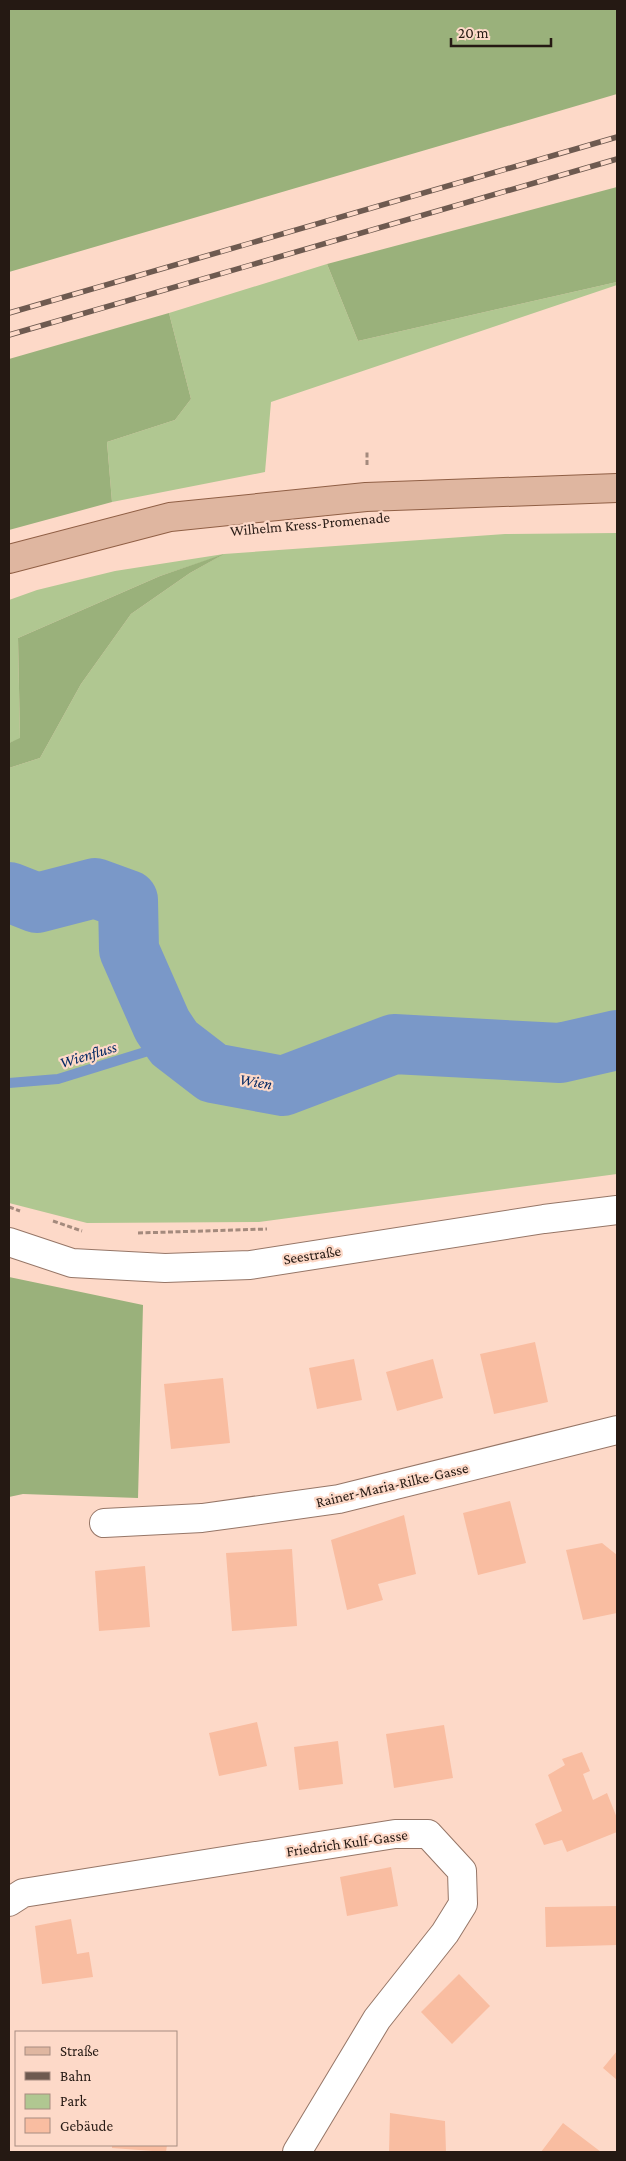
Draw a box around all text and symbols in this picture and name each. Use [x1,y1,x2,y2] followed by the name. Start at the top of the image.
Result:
[451,15,551,47] scale bar
[458,25,489,41] text: 20 m
[229,509,391,539] street label: Wilhelm Kress-Promenade
[58,1038,119,1072] water label: Wienfluss
[238,1070,274,1093] water label: Wien
[282,1243,342,1267] street label: Seestraße
[314,1460,470,1510] street label: Rainer-Maria-Rilke-Gasse
[285,1827,409,1859] street label: Friedrich Kulf-Gasse
[15,2031,178,2146] legend
[60,2043,99,2059] text: Straße
[60,2068,91,2084] text: Bahn
[60,2093,87,2109] text: Park
[60,2118,114,2134] text: Gebäude

